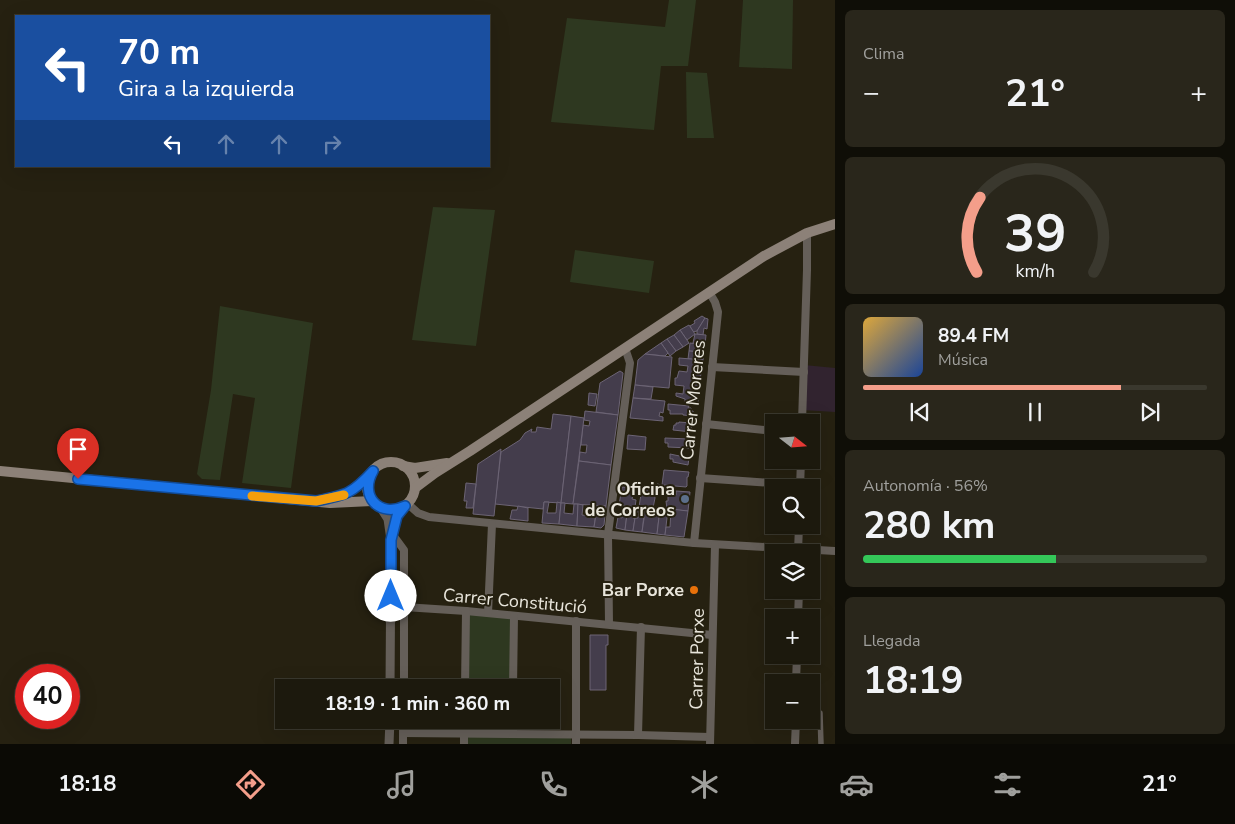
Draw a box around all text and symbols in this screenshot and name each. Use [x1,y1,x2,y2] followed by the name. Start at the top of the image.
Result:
[118,29,200,76] text: 70 m
[35,35,100,100] icon: left
[863,43,904,65] text: Clima
[1005,68,1065,119] text: 21°
[118,74,295,104] text: Gira a la izquierda
[863,74,880,112] text: −
[1190,74,1207,112] text: +
[159,130,187,158] icon: left
[212,130,240,158] icon: ahead
[265,130,293,158] icon: ahead
[318,130,346,158] icon: right
[1004,198,1066,269] text: 39
[1015,259,1055,283] text: km/h
[938,323,1009,349] text: 89.4 FM
[675,339,711,461] street label: Carrer Moreres
[938,349,988,371] text: Música
[906,398,934,426] icon: previous
[1021,398,1049,426] icon: pause
[1136,398,1164,426] icon: next
[765,414,820,469] north arrow
[765,414,820,729] map controls
[57,428,99,479] pin
[64,435,92,463] icon: arrive
[863,475,988,497] text: Autonomía · 56%
[585,477,675,522] place label: Oficina de Correos
[765,479,820,534] button: search
[679,493,691,505] marker: Oficina de Correos
[863,500,995,551] text: 280 km
[765,544,820,599] button: layers
[364,569,416,621] position arrow
[602,578,684,602] place label: Bar Porxe
[442,583,588,619] street label: Carrer Constitució
[688,584,700,596] marker: Bar Porxe
[684,608,710,710] street label: Carrer Porxe
[765,609,820,664] button: +
[863,630,921,652] text: Llegada
[863,655,964,706] text: 18:19
[15,664,80,729] speed limit sign: 40
[765,674,820,729] button: −
[325,691,510,717] text: 18:19 · 1 min · 360 m
[233,767,268,802] icon: directions
[384,767,419,802] icon: music
[536,767,571,802] icon: phone
[687,767,722,802] icon: climate
[839,767,874,802] icon: car
[990,767,1025,802] icon: filters
[58,769,117,799] text: 18:18
[1142,769,1177,799] text: 21°

